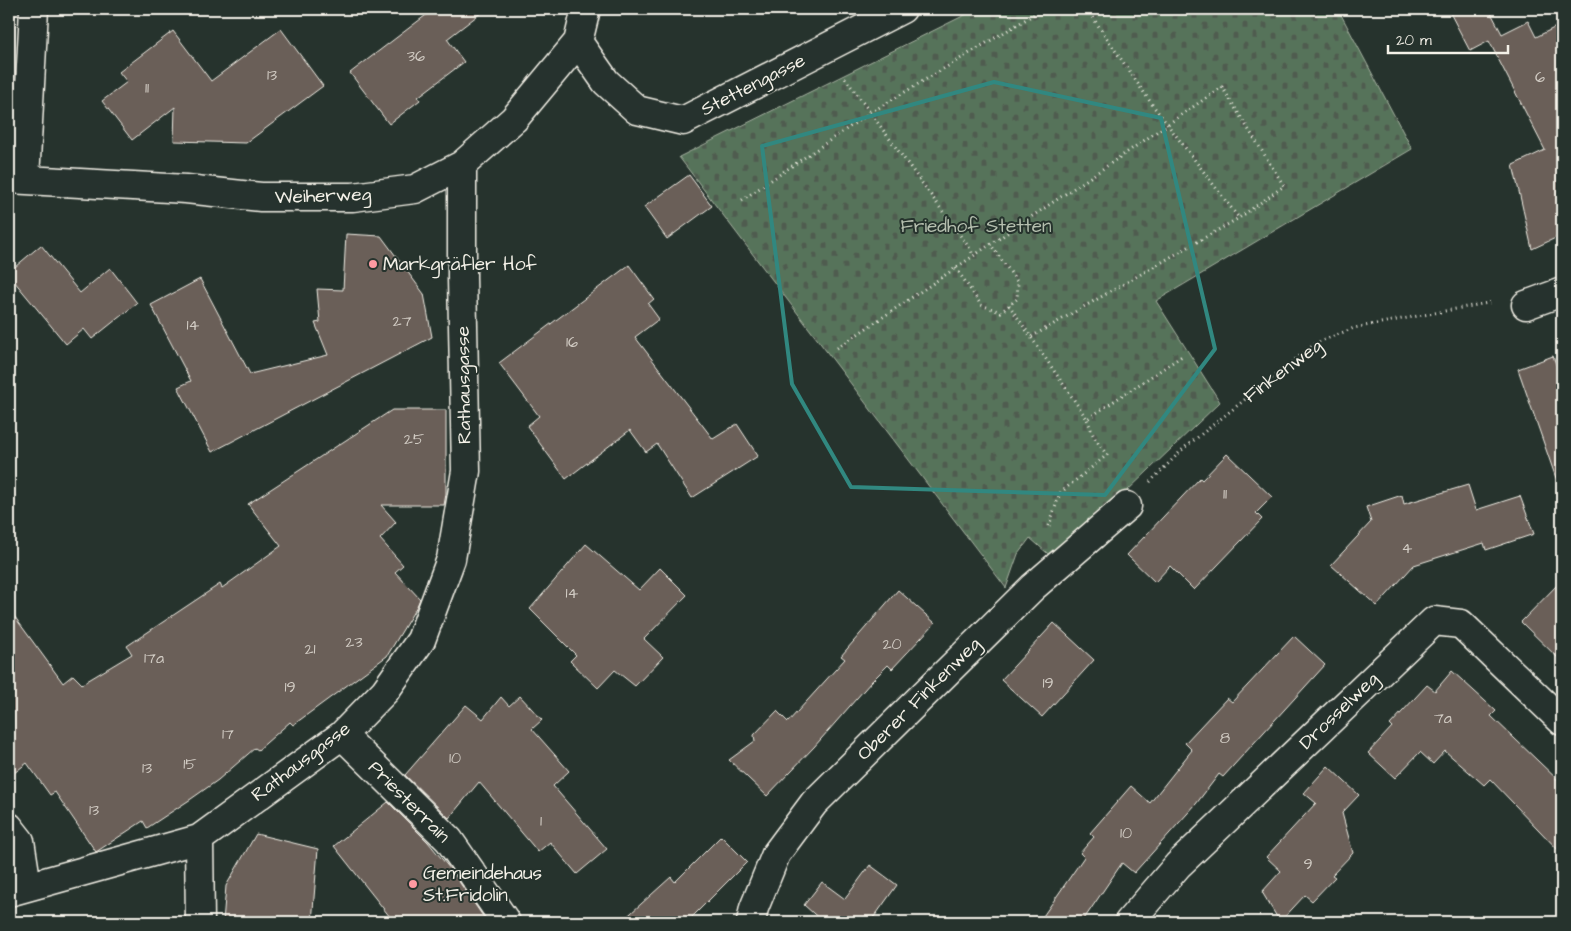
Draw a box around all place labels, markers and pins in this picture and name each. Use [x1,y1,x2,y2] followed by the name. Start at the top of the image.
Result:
[383,251,537,279] place label: Markgräfler Hof
[367,258,379,270] marker: Markgräfler Hof
[423,860,542,909] place label: Gemeindehaus St.Fridolin
[407,878,419,890] marker: Gemeindehaus St.Fridolin

